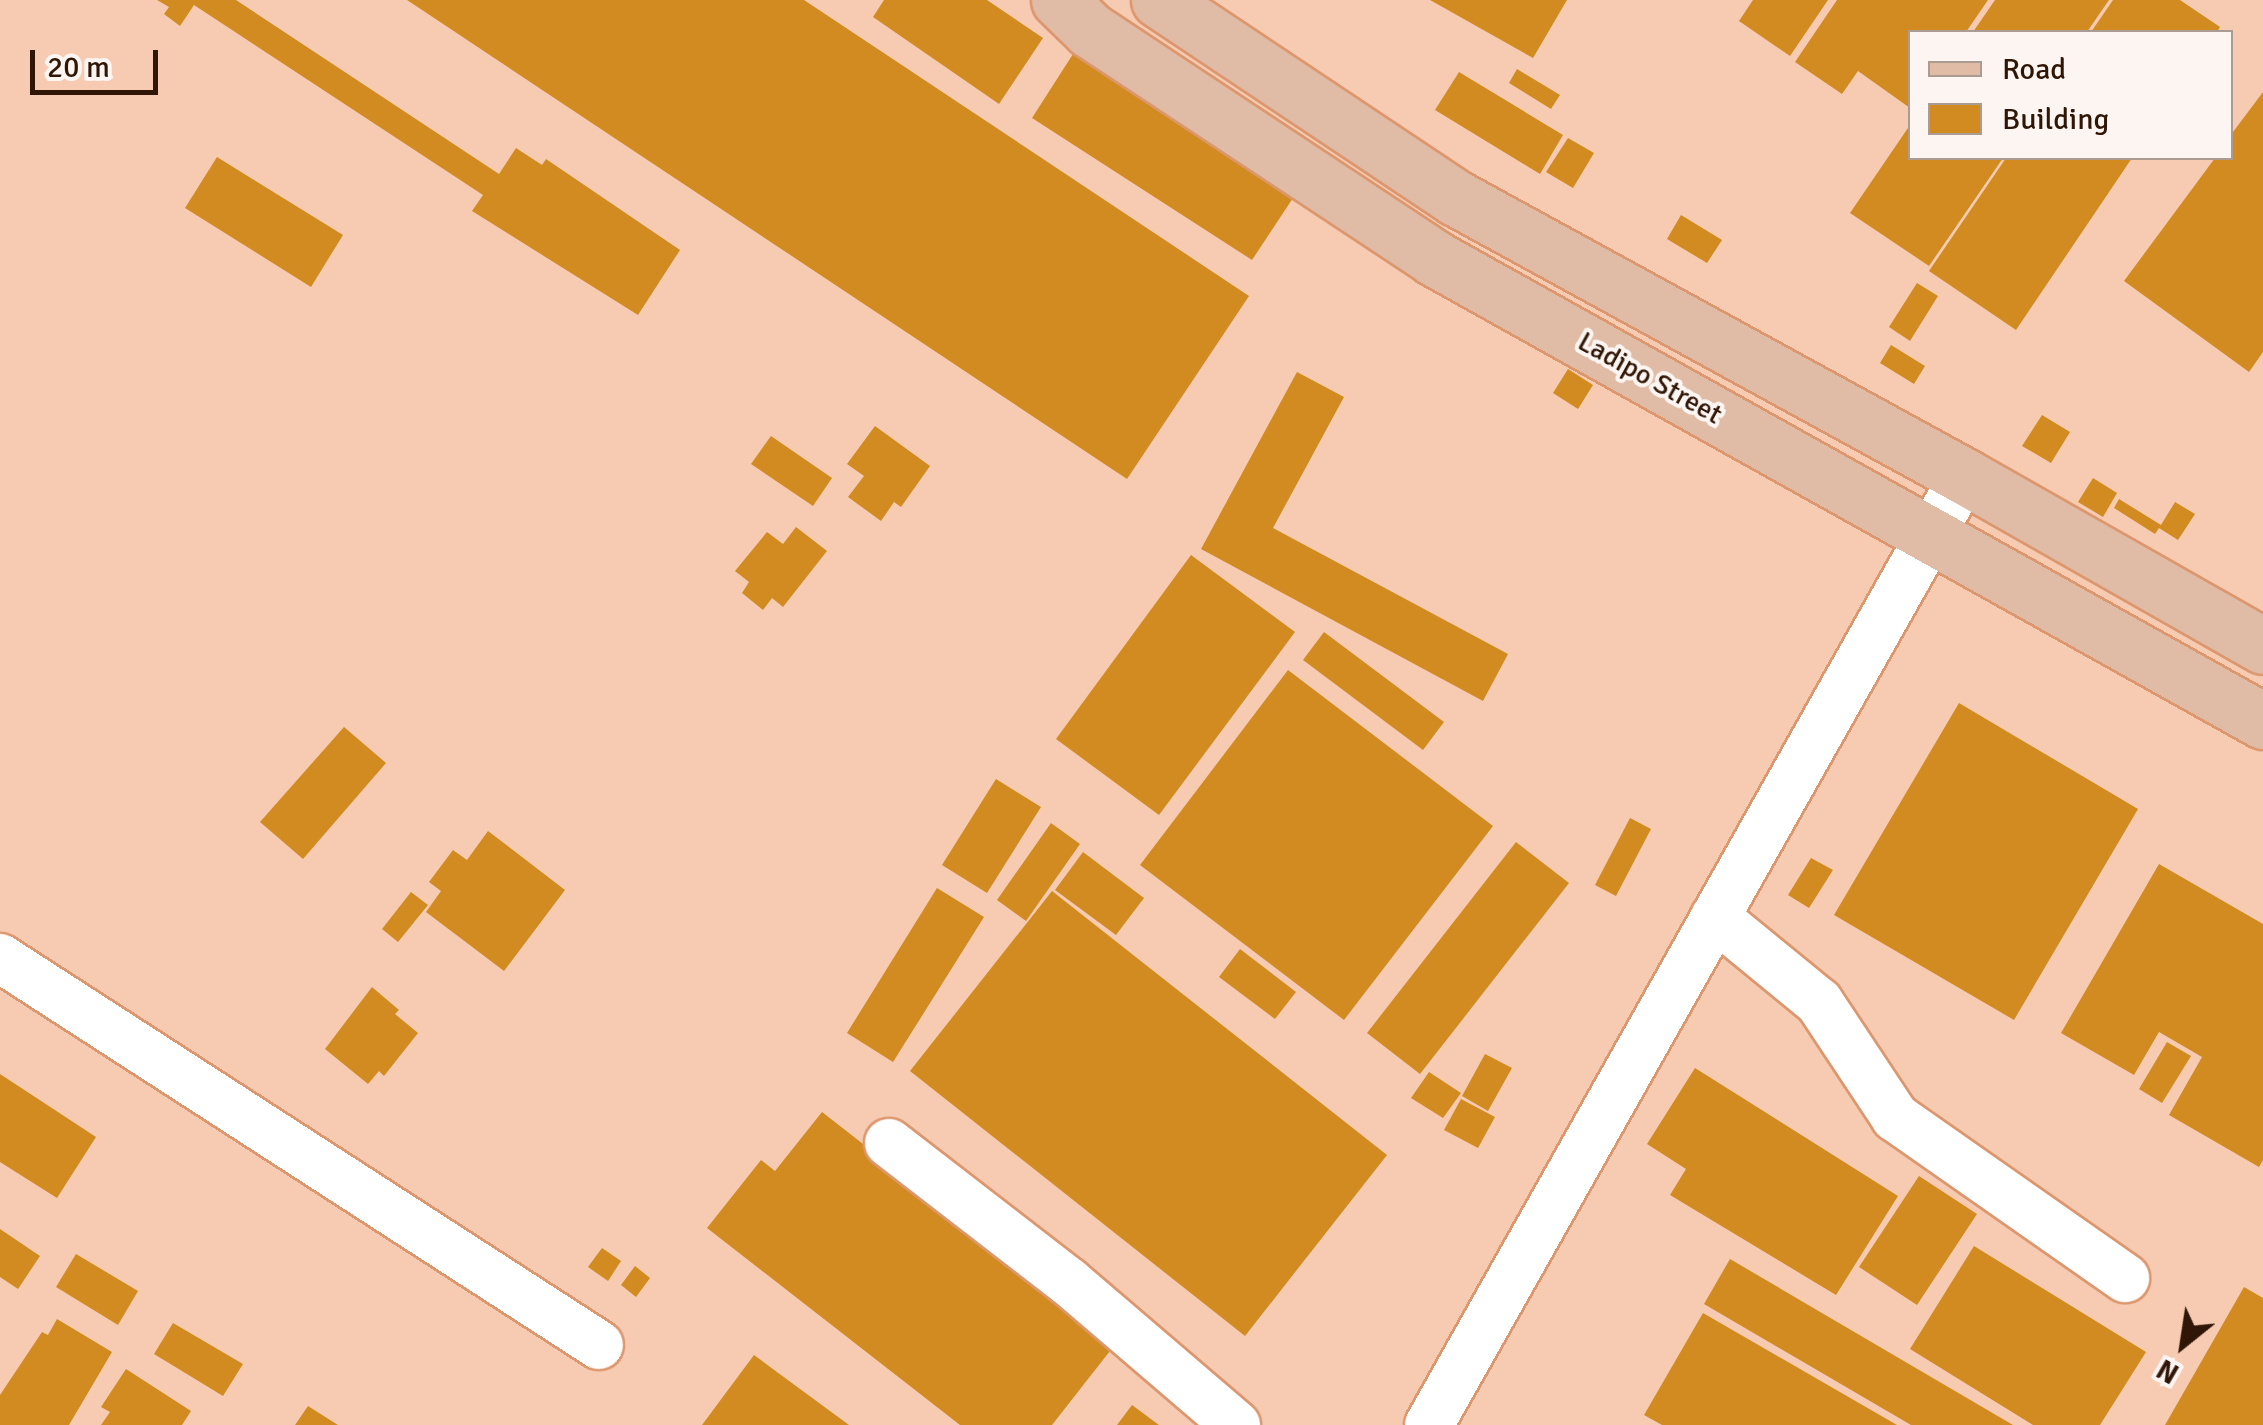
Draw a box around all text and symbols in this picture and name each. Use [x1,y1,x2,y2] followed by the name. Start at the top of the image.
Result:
[35,30,162,92] scale bar
[1908,30,2233,160] legend
[47,49,110,86] text: 20 m
[2002,51,2066,88] text: Road
[2002,101,2109,138] text: Building
[1572,325,1728,431] street label: Ladipo Street
[2133,1295,2233,1395] north arrow
[2151,1351,2185,1391] text: N

